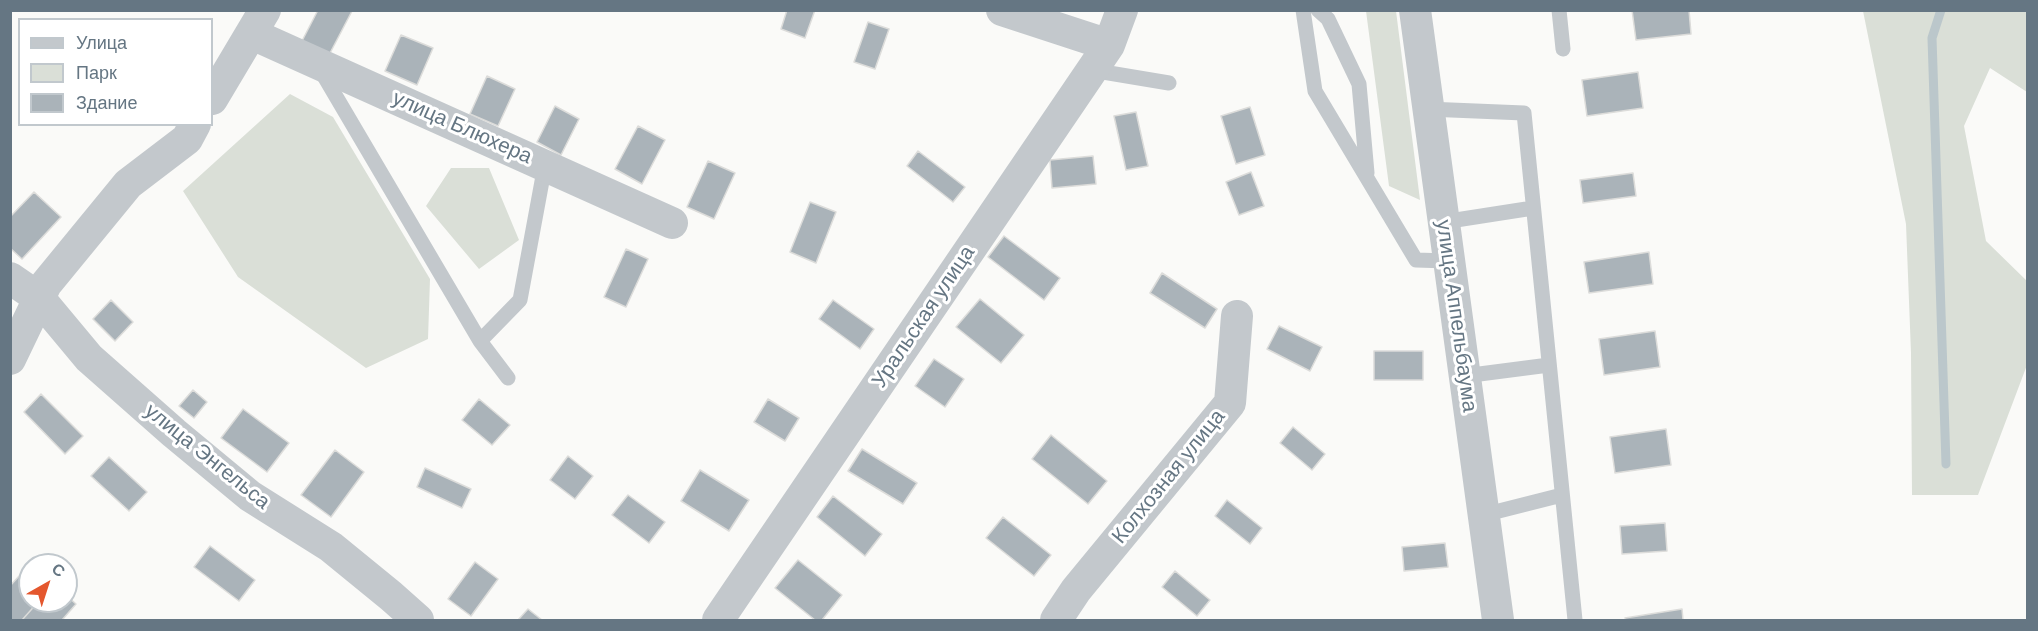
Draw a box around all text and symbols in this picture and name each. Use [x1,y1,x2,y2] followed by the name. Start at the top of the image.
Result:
[18,18,213,126] legend
[76,33,127,53] text: Улица
[76,63,117,83] text: Парк
[388,86,536,170] street label: улица Блюхера
[76,93,137,113] text: Здание
[1430,218,1482,414] street label: улица Аппельбаума
[867,241,981,393] street label: Уральская улица
[139,399,275,515] street label: улица Энгельса
[1107,405,1231,549] street label: Колхозная улица
[18,553,78,613] north arrow
[49,560,68,580] text: С

